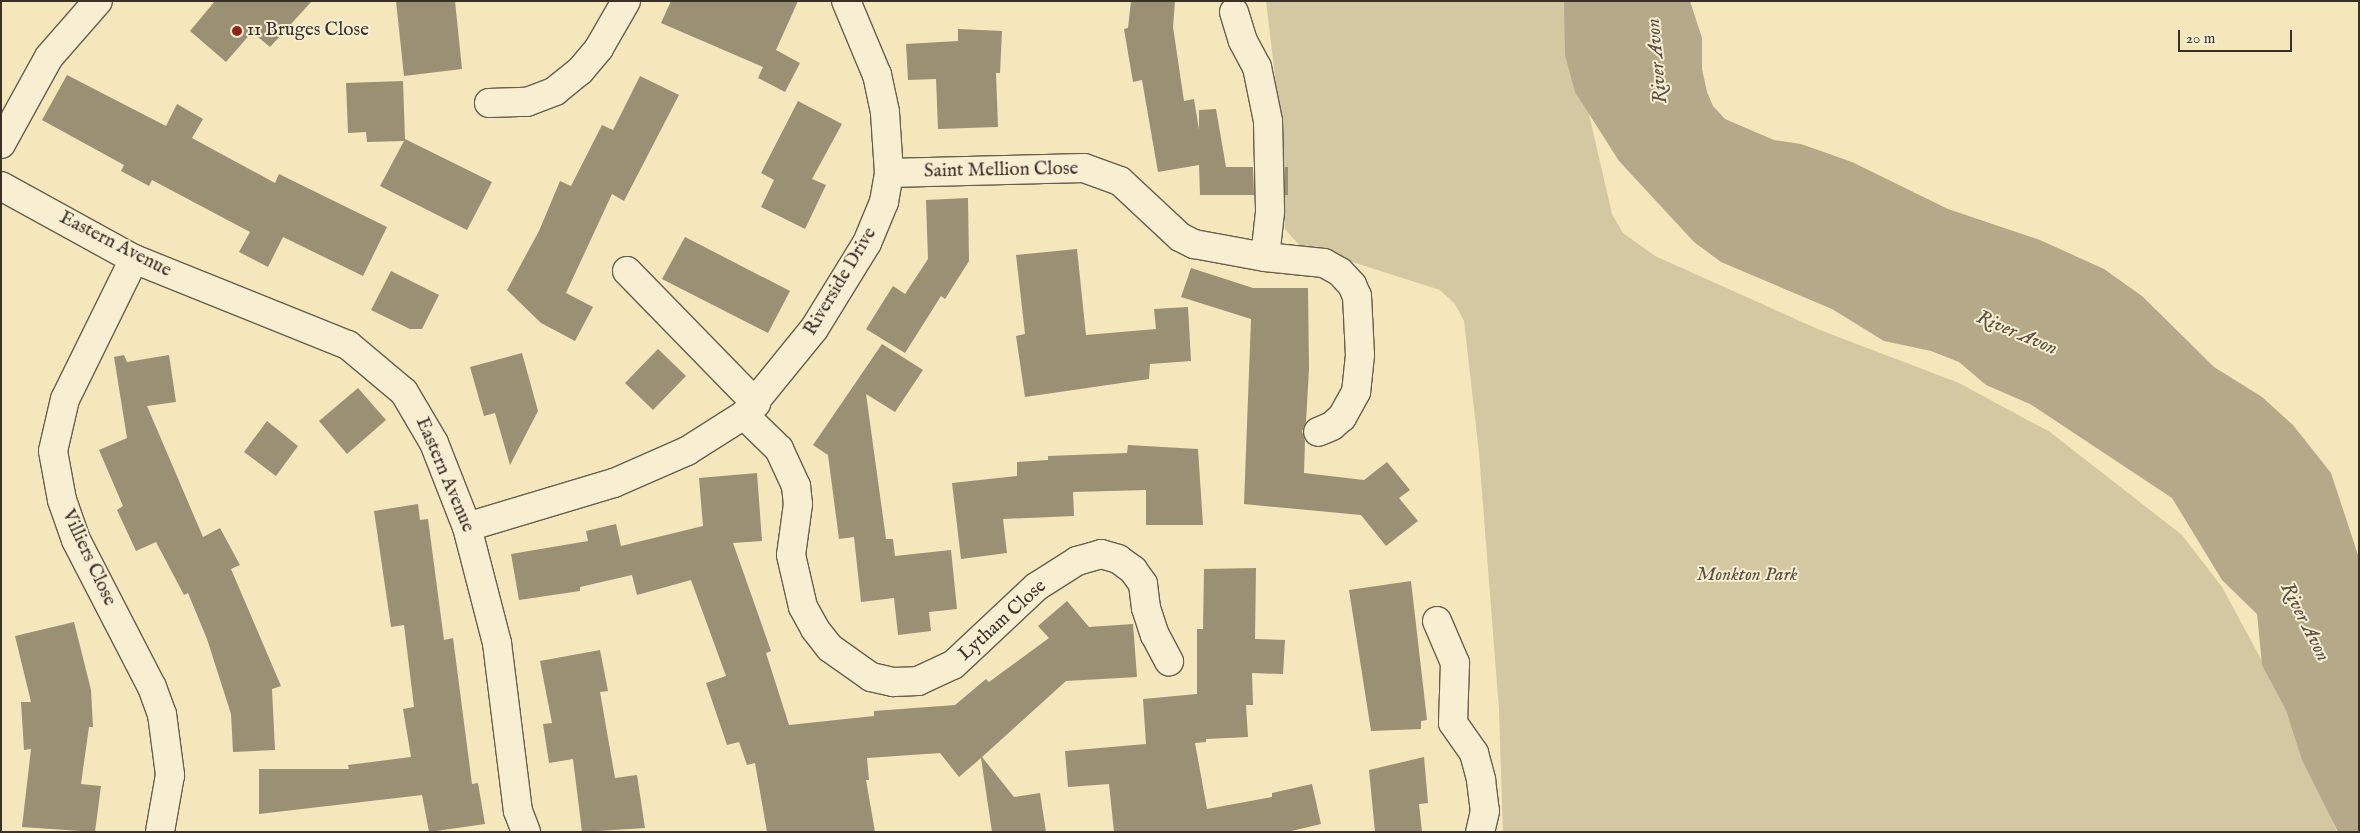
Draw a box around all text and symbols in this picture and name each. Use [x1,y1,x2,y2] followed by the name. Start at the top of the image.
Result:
[1641,17,1673,105] water label: River Avon
[247,20,369,42] place label: 11 Bruges Close
[2180,20,2294,52] scale bar
[231,25,243,37] marker: 11 Bruges Close
[2186,29,2215,48] text: 20 m
[924,158,1078,184] street label: Saint Mellion Close
[55,207,175,283] street label: Eastern Avenue
[800,224,882,340] street label: Riverside Drive
[1973,305,2061,361] water label: River Avon
[410,414,478,536] street label: Eastern Avenue
[56,506,120,610] street label: Villiers Close
[1696,565,1798,587] park label: Monkton Park
[954,576,1052,666] street label: Lytham Close
[2275,578,2335,666] water label: River Avon

